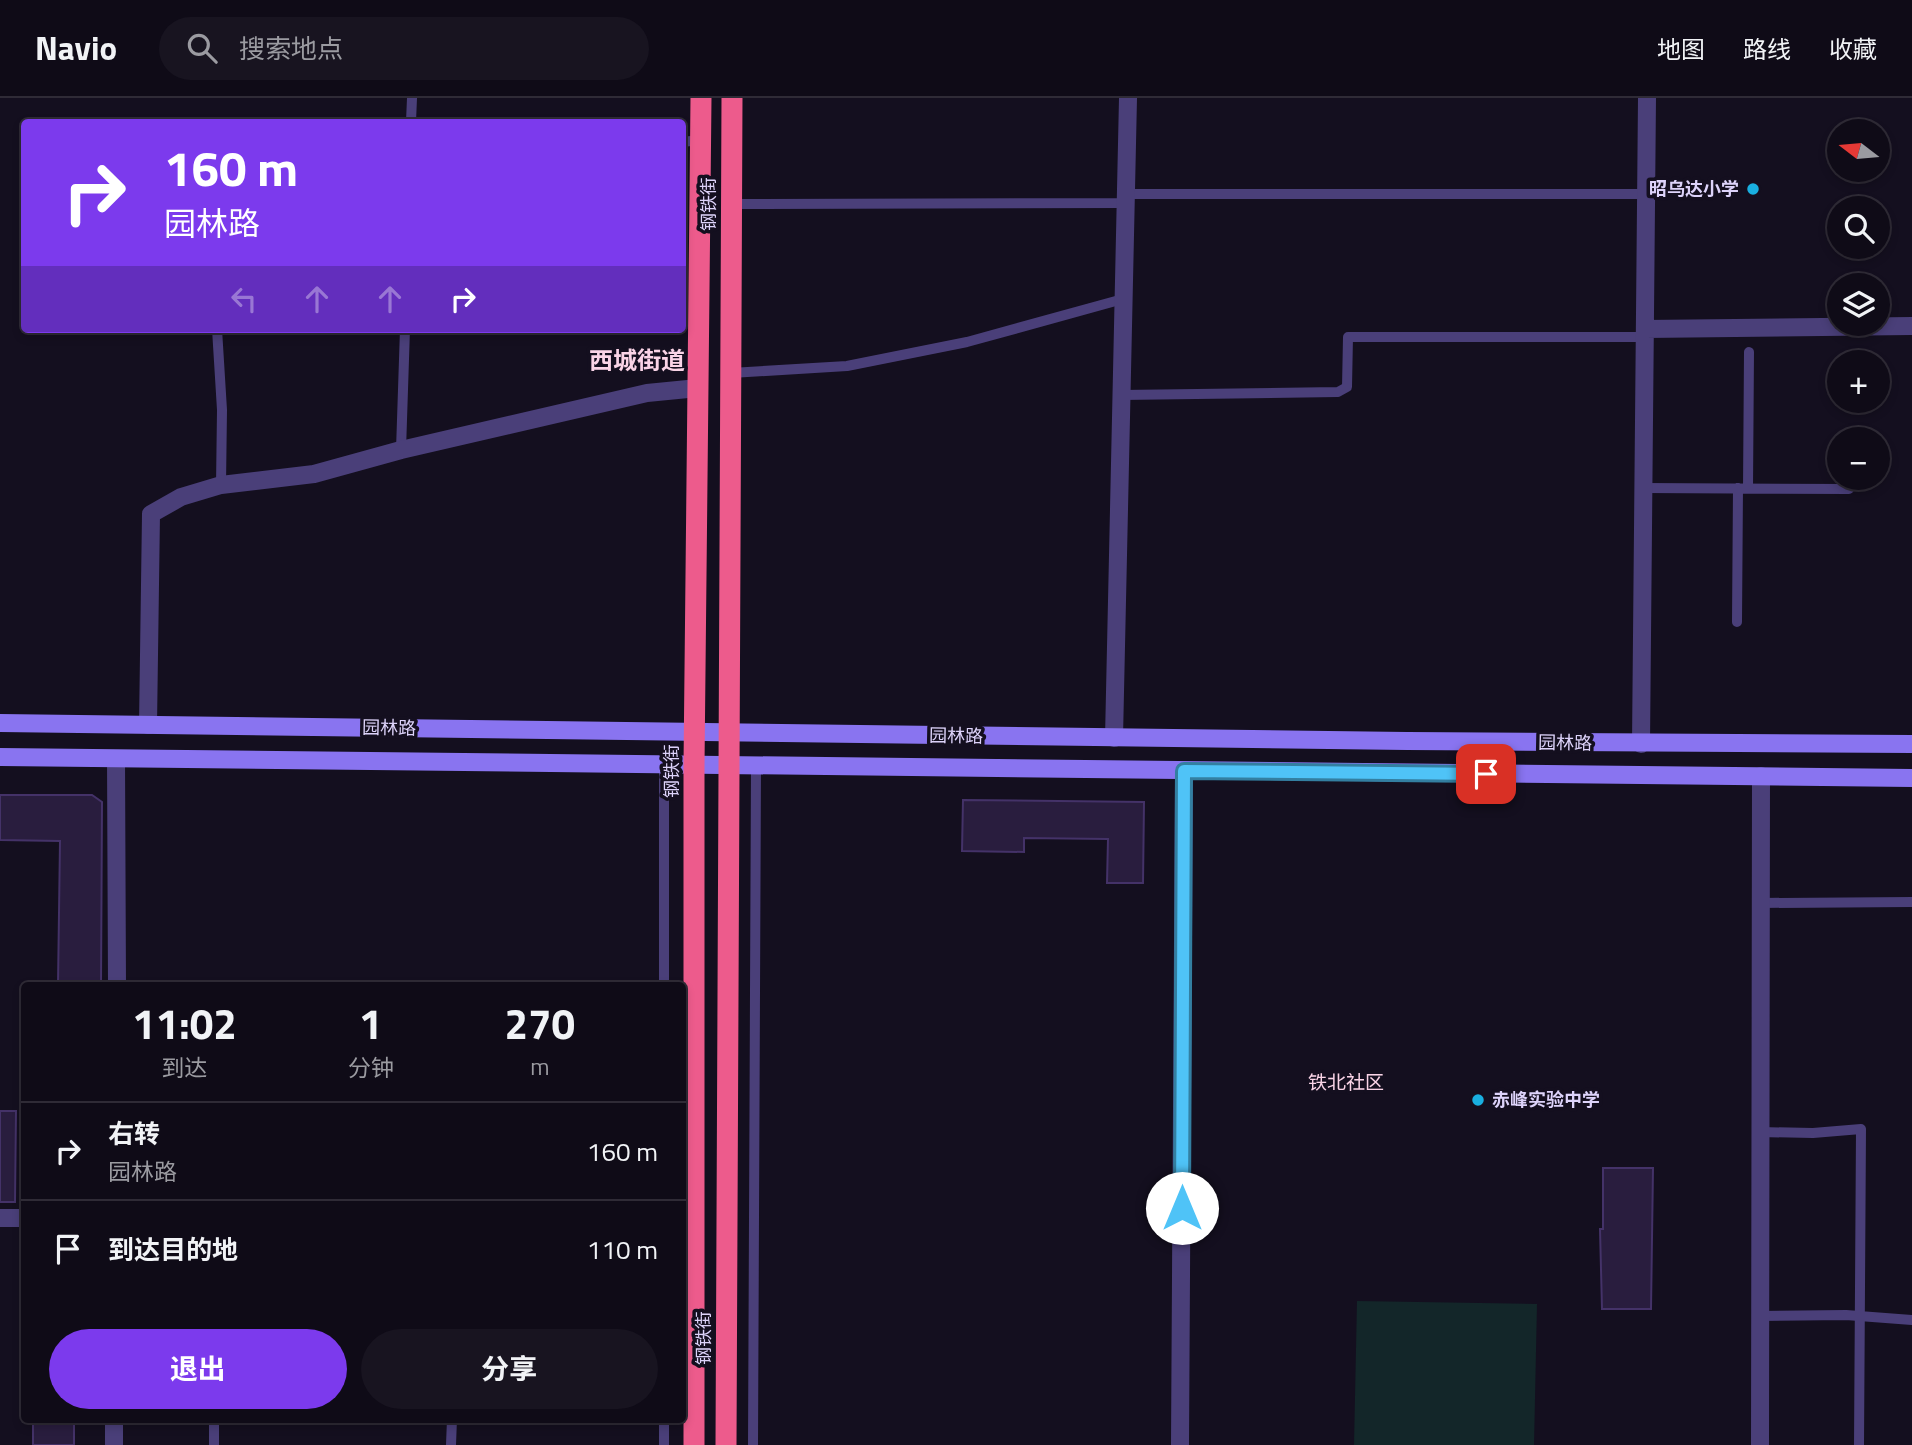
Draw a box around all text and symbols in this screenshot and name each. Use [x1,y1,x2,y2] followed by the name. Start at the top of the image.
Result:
[159,17,649,80] search box
[35,23,117,73] text: Navio
[183,29,221,67] icon: search
[239,29,343,68] text: 搜索地点
[1657,31,1705,67] text: 地图
[1743,31,1791,67] text: 路线
[1829,31,1877,67] text: 收藏
[1827,119,1890,182] north arrow
[1827,119,1890,490] map controls
[164,130,298,205] text: 160 m
[49,147,140,238] icon: right
[1649,175,1739,202] place label: 昭乌达小学
[695,177,722,231] street label: 钢铁街
[1745,181,1761,197] marker: 昭乌达小学
[1827,196,1890,259] button: search
[164,199,260,247] text: 园林路
[1827,273,1890,336] button: layers
[225,280,263,318] icon: left
[298,280,336,318] icon: ahead
[371,280,409,318] icon: ahead
[444,280,482,318] icon: right
[589,342,685,378] district label: 西城街道
[1827,350,1890,413] button: +
[1827,427,1890,490] button: −
[362,714,416,741] street label: 园林路
[929,722,983,749] street label: 园林路
[1538,729,1592,756] street label: 园林路
[658,744,685,798] street label: 钢铁街
[1456,744,1516,804] pin
[1467,755,1505,793] icon: arrive
[132,991,237,1055] text: 11:02
[359,991,382,1055] text: 1
[505,991,575,1055] text: 270
[530,1049,549,1084] text: m
[161,1050,207,1085] text: 到达
[348,1050,394,1085] text: 分钟
[1308,1067,1384,1096] district label: 铁北社区
[1492,1086,1600,1113] place label: 赤峰实验中学
[1470,1092,1486,1108] marker: 赤峰实验中学
[108,1114,160,1153] text: 右转
[49,1132,87,1170] icon: right
[587,1132,658,1171] text: 160 m
[108,1154,177,1189] text: 园林路
[1145,1171,1219,1245] position arrow
[49,1230,87,1268] icon: arrive
[108,1230,238,1269] text: 到达目的地
[587,1230,658,1269] text: 110 m
[690,1311,717,1365] street label: 钢铁街
[49,1329,347,1409] button: 退出
[361,1329,658,1409] button: 分享

